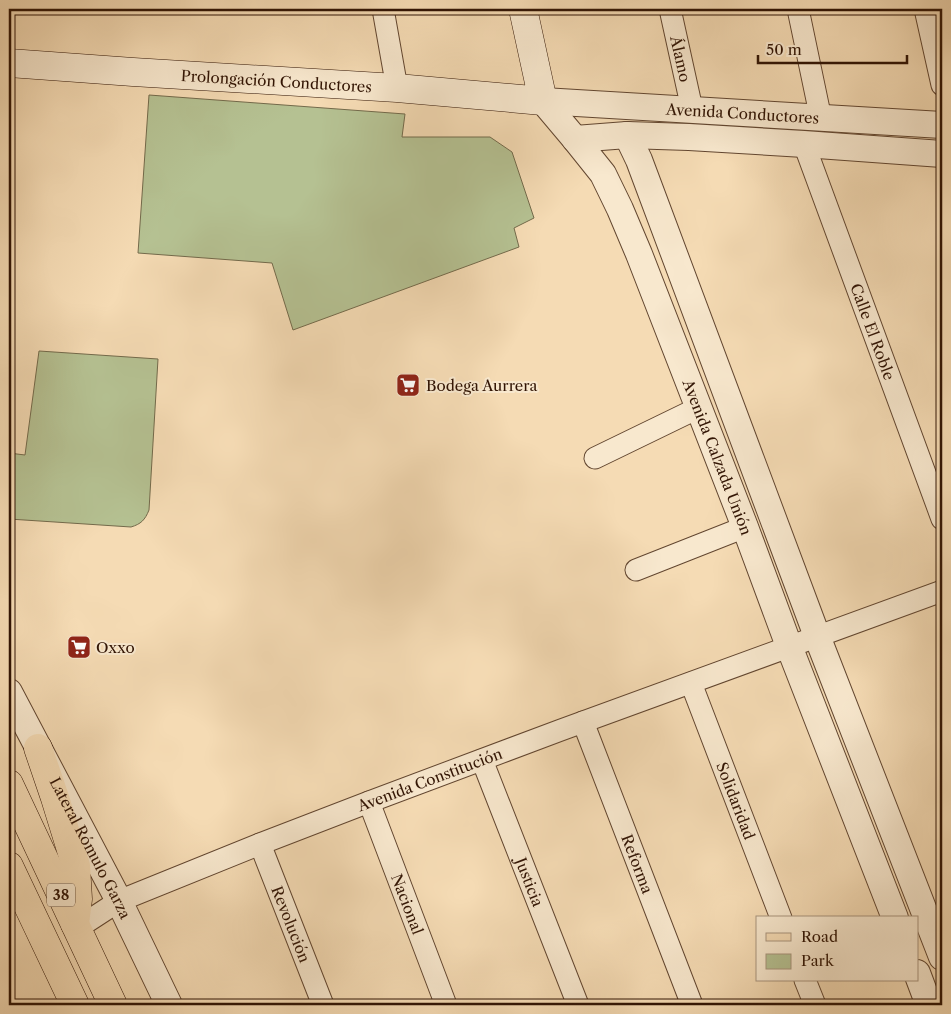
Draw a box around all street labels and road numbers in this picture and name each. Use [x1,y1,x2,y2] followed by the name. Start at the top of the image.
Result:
[666,33,695,84] street label: Álamo
[180,65,372,96] street label: Prolongación Conductores
[665,99,820,127] street label: Avenida Conductores
[847,281,900,383] street label: Calle El Roble
[679,376,757,538] street label: Avenida Calzada Unión
[354,743,505,815] street label: Avenida Constitución
[713,759,759,842] street label: Solidaridad
[46,774,136,922] street label: Lateral Rómulo Garza
[618,832,658,896] street label: Reforma
[511,853,548,909] street label: Justicia
[388,871,428,937] street label: Nacional
[268,883,315,966] street label: Revolución
[47,884,75,906] road number: 38

